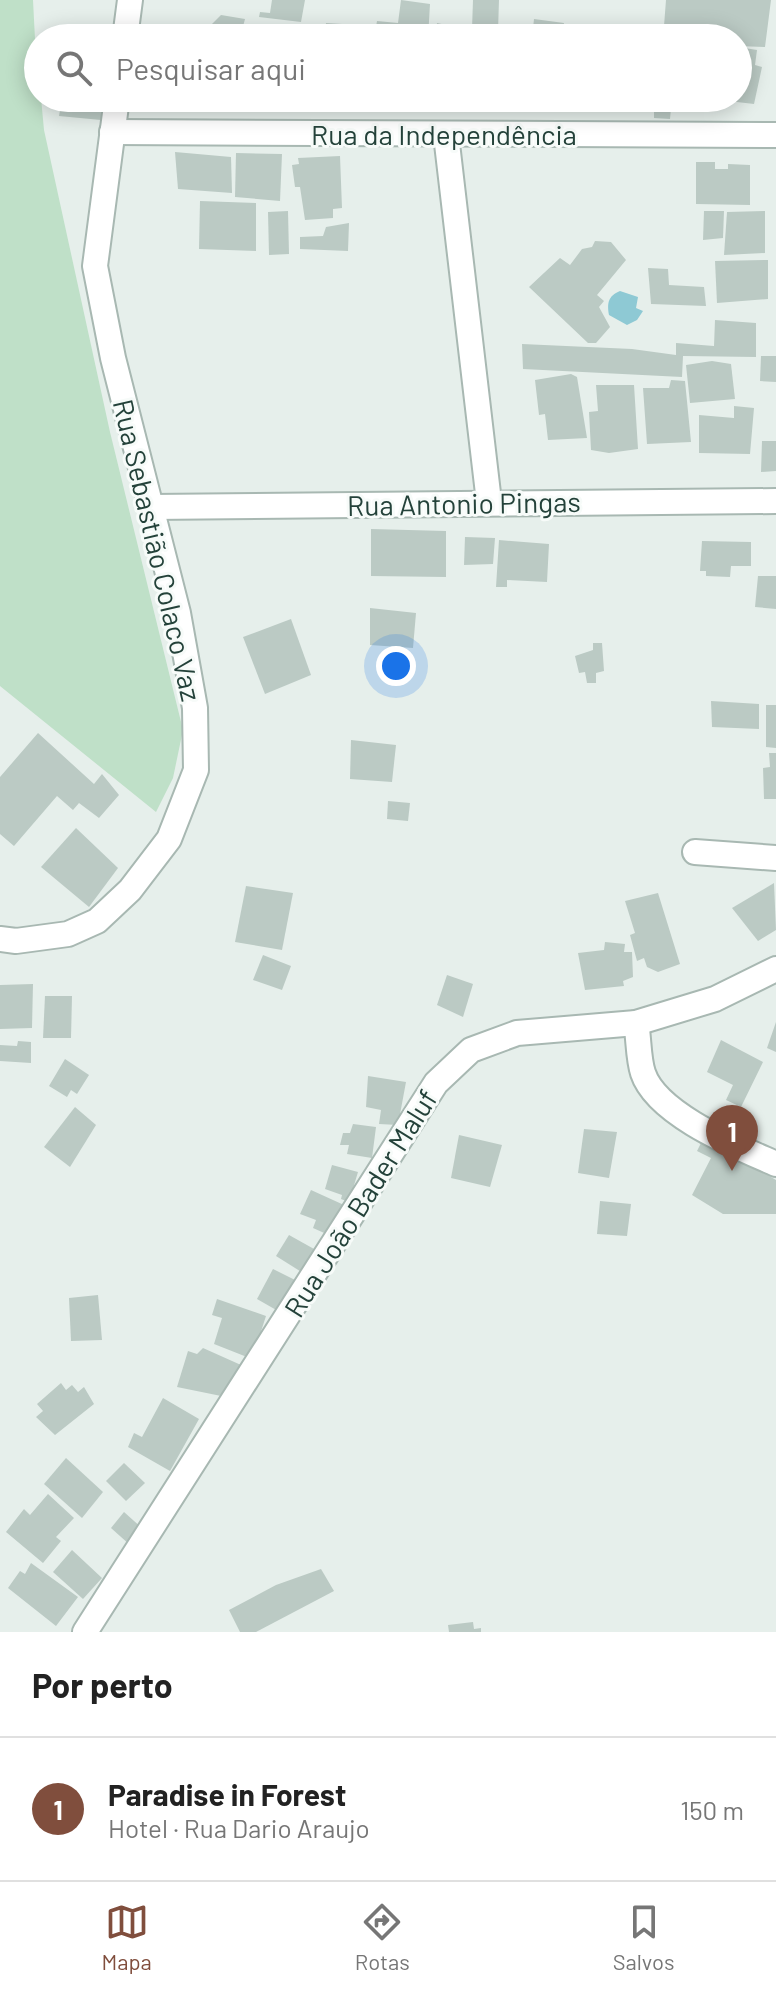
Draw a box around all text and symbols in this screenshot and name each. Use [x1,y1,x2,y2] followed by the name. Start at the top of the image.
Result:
[24,24,752,112] search box
[52,46,96,90] icon: search
[116,50,306,86] text: Pesquisar aqui
[311,117,577,151] street label: Rua da Independência
[107,396,209,704] street label: Rua Sebastião Colaco Vaz
[347,484,581,522] street label: Rua Antonio Pingas
[376,646,416,686] your location
[276,1083,444,1323] street label: Rua João Bader Maluf
[706,1105,758,1171] pin: 1
[32,1664,173,1705] text: Por perto
[108,1776,346,1812] text: Paradise in Forest
[53,1794,63,1825] text: 1
[680,1794,744,1825] text: 150 m
[108,1812,370,1843] text: Hotel · Rua Dario Araujo
[101,1900,152,1974] tab: Mapa
[355,1900,410,1974] tab: Rotas
[613,1900,675,1974] tab: Salvos

